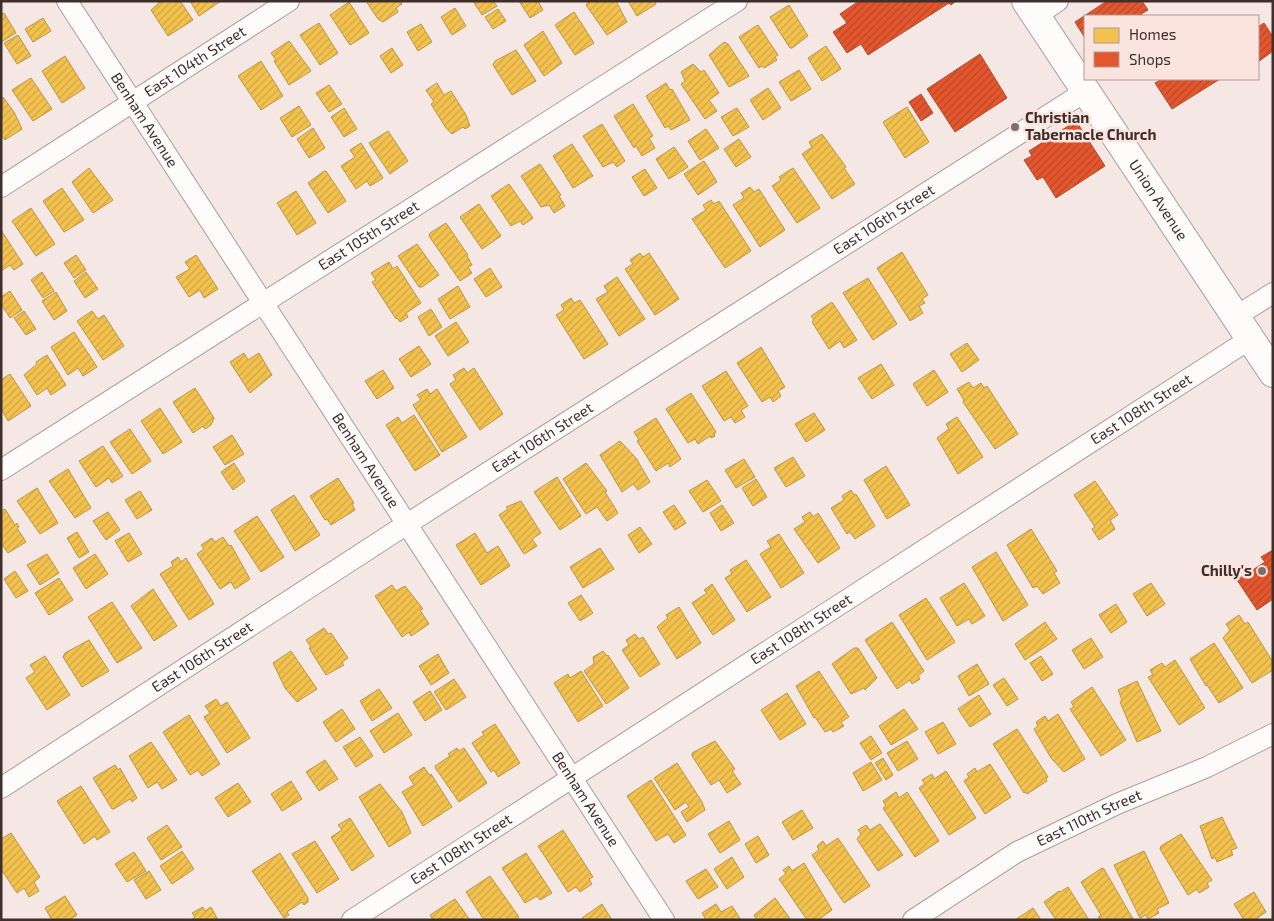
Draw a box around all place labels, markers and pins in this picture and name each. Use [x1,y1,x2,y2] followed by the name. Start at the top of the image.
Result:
[1025,108,1157,143] place label: Christian Tabernacle Church
[1009,121,1021,133] marker: Christian Tabernacle Church
[1201,561,1252,580] place label: Chilly's
[1256,565,1268,577] marker: Chilly's

